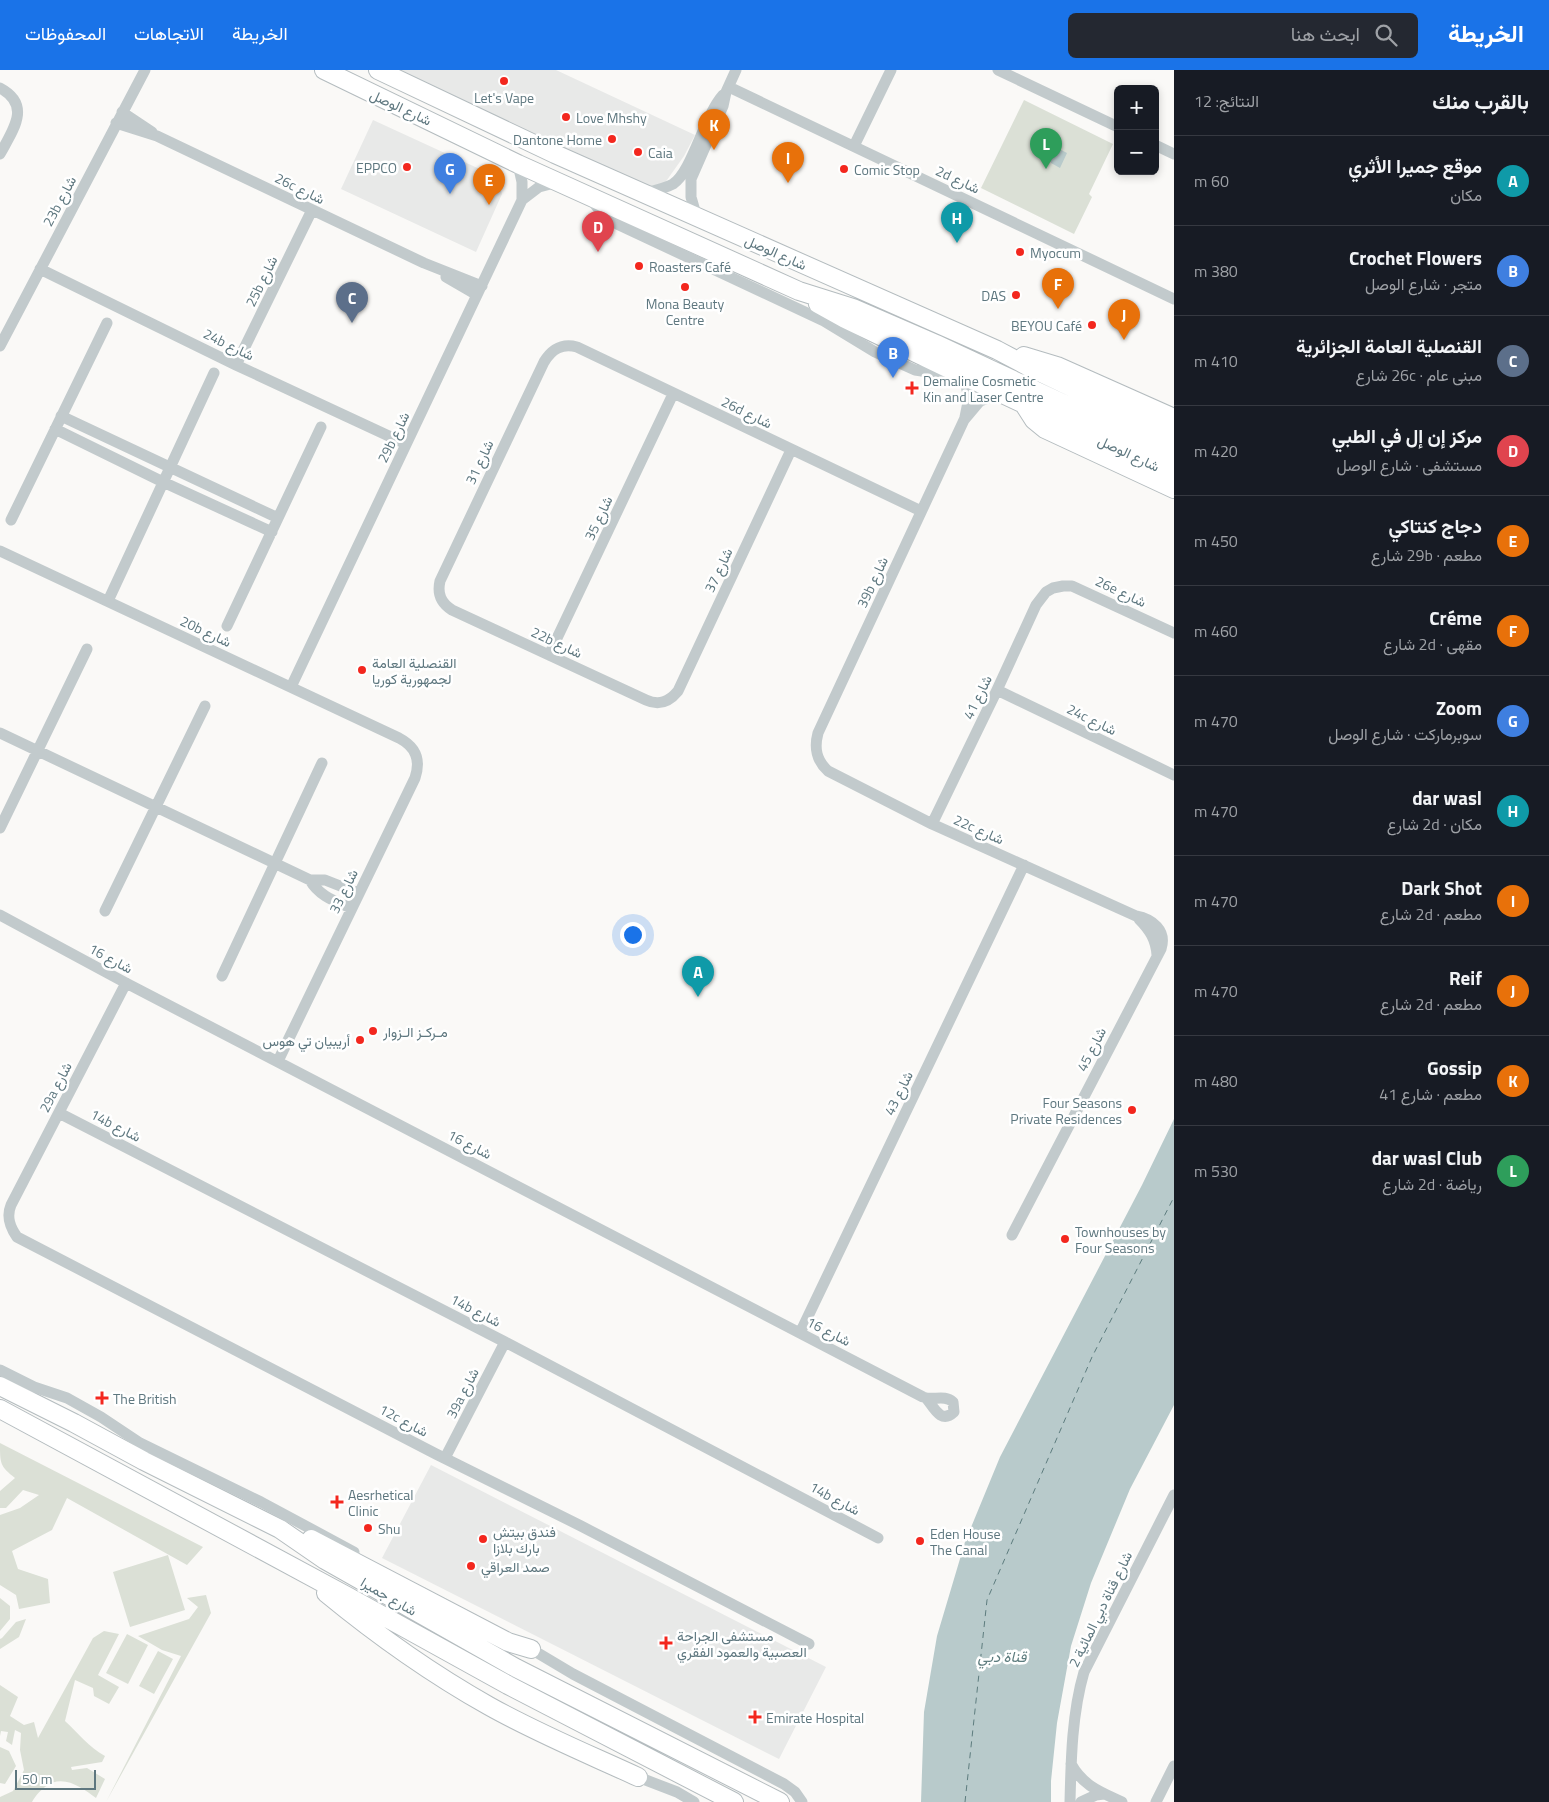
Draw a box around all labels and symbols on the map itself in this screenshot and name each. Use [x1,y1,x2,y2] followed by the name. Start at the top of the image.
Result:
[498,75,510,87] marker: Let's Vape
[366,84,435,131] street label: شارع الوصل
[474,87,534,108] place label: Let's Vape
[576,107,647,128] place label: Love Mhshy
[698,109,730,150] pin: K
[560,111,572,123] marker: Love Mhshy
[1030,128,1062,169] pin: L
[513,129,602,150] place label: Dantone Home
[606,133,618,145] marker: Dantone Home
[648,142,673,163] place label: Caia
[772,142,804,183] pin: I
[632,146,644,158] marker: Caia
[434,153,466,194] pin: G
[356,157,397,178] place label: EPPCO
[854,159,920,180] place label: Comic Stop
[932,160,984,199] street label: 2d شارع
[401,161,413,173] marker: EPPCO
[838,163,850,175] marker: Comic Stop
[473,164,505,205] pin: E
[271,167,328,210] street label: 26c شارع
[37,172,82,230] street label: 23b شارع
[941,202,973,243] pin: H
[582,211,614,252] pin: D
[741,229,810,276] street label: شارع الوصل
[1030,242,1081,263] place label: Myocum
[1014,246,1026,258] marker: Myocum
[240,252,283,310] street label: 25b شارع
[649,256,731,277] place label: Roasters Café
[633,260,645,272] marker: Roasters Café
[1042,268,1074,309] pin: F
[679,281,691,293] marker: Mona Beauty Centre
[336,282,368,323] pin: C
[981,285,1006,306] place label: DAS
[1010,289,1022,301] marker: DAS
[646,293,724,330] place label: Mona Beauty Centre
[1108,299,1140,340] pin: J
[1011,315,1082,336] place label: BEYOU Café
[1086,319,1098,331] marker: BEYOU Café
[200,323,258,366] street label: 24b شارع
[877,337,909,378] pin: B
[923,370,1044,407] place label: Demaline Cosmetic Kin and Laser Centre
[905,381,919,395] marker: Demaline Cosmetic Kin and Laser Centre
[718,391,776,434] street label: 26d شارع
[372,408,415,466] street label: 29b شارع
[1094,430,1163,477] street label: شارع الوصل
[460,436,499,488] street label: شارع 31
[579,492,618,544] street label: شارع 35
[699,544,738,596] street label: شارع 37
[851,553,894,611] street label: 39b شارع
[1092,570,1150,613] street label: 26e شارع
[177,610,235,653] street label: 20b شارع
[528,621,586,664] street label: 22b شارع
[372,652,457,689] place label: القنصلية العامة لجمهورية كوريا
[356,664,368,676] marker: القنصلية العامة لجمهورية كوريا
[957,671,998,723] street label: شارع 41
[1063,698,1120,741] street label: 24c شارع
[950,809,1008,850] street label: 22c شارع
[323,865,364,917] street label: شارع 33
[620,922,646,948] your location
[85,938,137,979] street label: شارع 16
[682,956,714,997] pin: A
[382,1021,448,1042] place label: مـركـز الـزوار
[1071,1023,1112,1075] street label: شارع 45
[367,1025,379,1037] marker: مـركـز الـزوار
[262,1030,350,1053] place label: أريبيان تي هوس
[354,1034,366,1046] marker: أريبيان تي هوس
[33,1058,77,1116] street label: 29a شارع
[878,1067,919,1119] street label: شارع 43
[1010,1092,1122,1129] place label: Four Seasons Private Residences
[87,1103,145,1148] street label: 14b شارع
[1126,1104,1138,1116] marker: Four Seasons Private Residences
[444,1124,496,1165] street label: شارع 16
[1075,1221,1166,1258] place label: Townhouses by Four Seasons
[1059,1233,1071,1245] marker: Townhouses by Four Seasons
[447,1288,505,1333] street label: 14b شارع
[803,1311,855,1352] street label: شارع 16
[440,1364,484,1422] street label: 39a شارع
[113,1388,177,1409] place label: The British
[95,1391,109,1405] marker: The British
[375,1398,432,1443] street label: 12c شارع
[806,1476,864,1521] street label: 14b شارع
[348,1484,414,1521] place label: Aesrhetical Clinic
[330,1495,344,1509] marker: Aesrhetical Clinic
[378,1518,401,1539] place label: Shu
[493,1521,556,1558] place label: فندق بيتش بارك بلازا
[362,1522,374,1534] marker: Shu
[930,1523,1000,1560] place label: Eden House The Canal
[477,1533,489,1545] marker: فندق بيتش بارك بلازا
[914,1535,926,1547] marker: Eden House The Canal
[1063,1548,1139,1671] street label: شارع قناة دبي المائية 2
[481,1556,550,1579] place label: صمد العراقي
[465,1560,477,1572] marker: صمد العراقي
[356,1571,421,1621] street label: شارع جميرا
[677,1625,807,1664] place label: مستشفى الجراحة العصبية والعمود الفقري
[659,1636,673,1650] marker: مستشفى الجراحة العصبية والعمود الفقري
[978,1645,1028,1669] water label: قناة دبي
[766,1707,864,1728] place label: Emirate Hospital
[748,1710,762,1724] marker: Emirate Hospital
[15,1767,96,1790] scale bar

